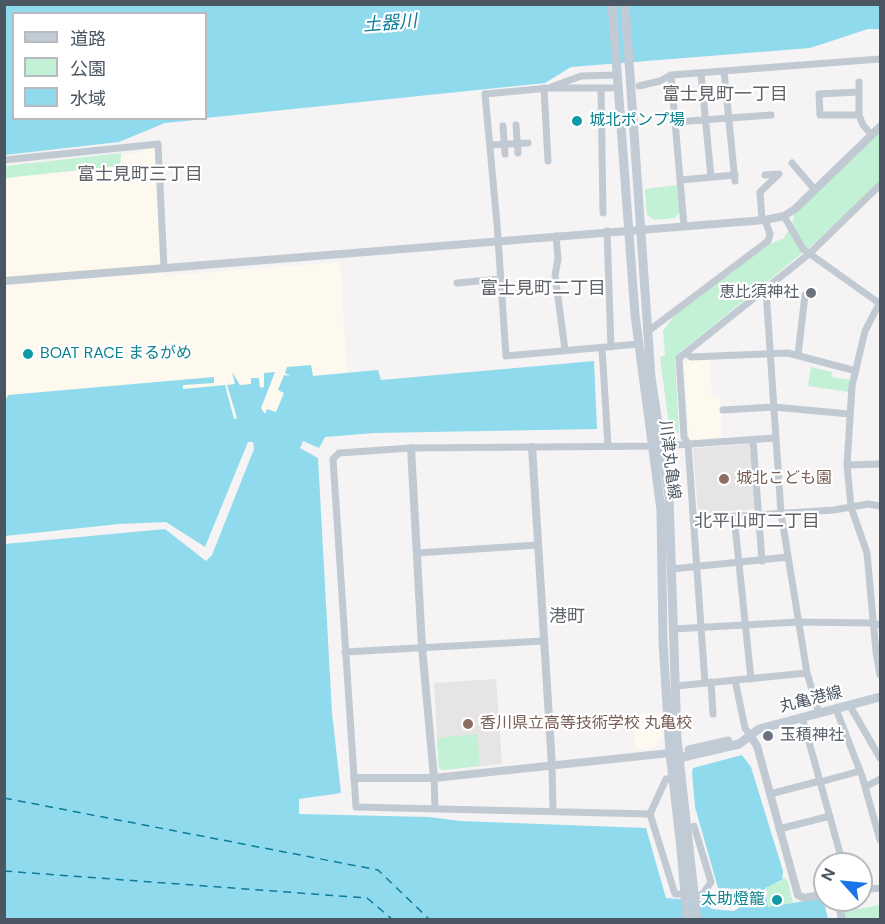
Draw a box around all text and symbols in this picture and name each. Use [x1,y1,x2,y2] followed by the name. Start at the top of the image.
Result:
[362,11,418,37] water label: 土器川
[12,12,207,120] legend
[70,27,106,51] text: 道路
[70,57,106,81] text: 公園
[662,84,788,106] district label: 富士見町一丁目
[70,87,106,111] text: 水域
[589,111,685,131] place label: 城北ポンプ場
[570,114,584,128] marker: 城北ポンプ場
[77,164,203,186] district label: 富士見町三丁目
[480,278,606,300] district label: 富士見町二丁目
[719,283,799,303] place label: 恵比須神社
[804,286,818,300] marker: 恵比須神社
[40,344,192,364] place label: BOAT RACE まるがめ
[21,347,35,361] marker: BOAT RACE まるがめ
[655,419,683,501] street label: 川津丸亀線
[736,469,832,489] place label: 城北こども園
[717,472,731,486] marker: 城北こども園
[694,511,820,533] district label: 北平山町二丁目
[549,606,585,628] district label: 港町
[778,683,844,717] street label: 丸亀港線
[480,714,692,734] place label: 香川県立高等技術学校 丸亀校
[461,717,475,731] marker: 香川県立高等技術学校 丸亀校
[780,726,844,746] place label: 玉積神社
[761,729,775,743] marker: 玉積神社
[813,852,873,912] north arrow
[816,865,840,884] text: N
[701,890,765,910] place label: 太助燈籠
[770,893,784,907] marker: 太助燈籠

